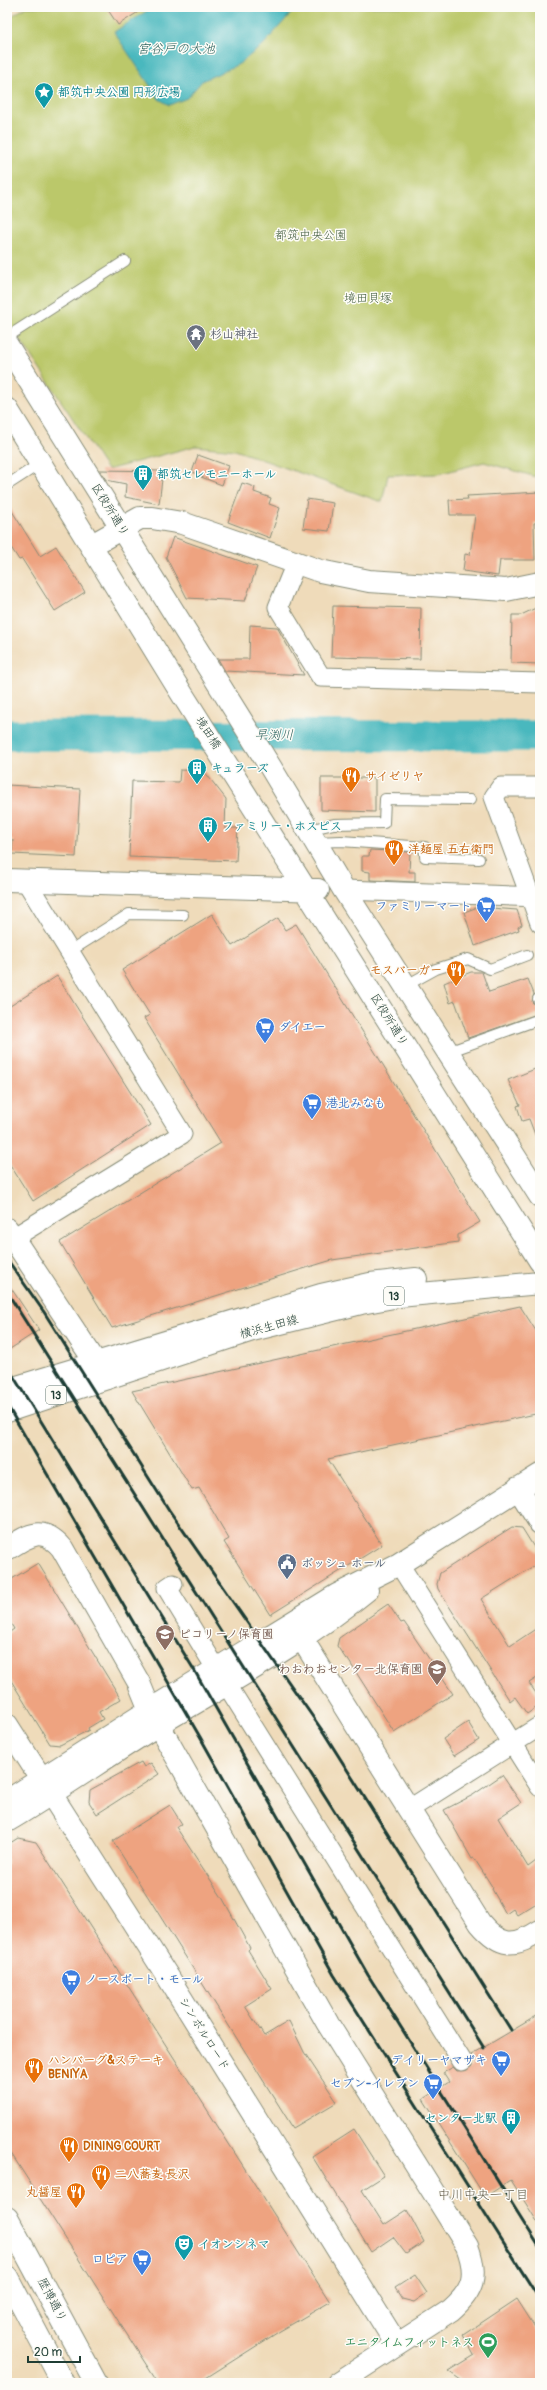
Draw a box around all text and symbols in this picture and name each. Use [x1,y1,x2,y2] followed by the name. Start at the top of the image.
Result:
[137,41,216,57] water label: 宮谷戸の大池
[33,81,55,109] place icon: 都筑中央公園 円形広場
[58,85,181,100] place label: 都筑中央公園 円形広場
[275,228,347,243] park label: 都筑中央公園
[344,291,392,306] park label: 境田貝塚
[185,323,207,351] temple icon: 杉山神社
[210,327,258,342] place label: 杉山神社
[132,463,154,491] building icon: 都筑セレモニーホール
[157,467,277,482] place label: 都筑セレモニーホール
[88,481,132,539] street label: 区役所通り
[192,714,224,752] street label: 境田橋
[254,727,294,743] water label: 早渕川
[186,757,208,785] building icon: キュラーズ
[211,761,269,776] place label: キュラーズ
[340,765,362,793] restaurant icon: サイゼリヤ
[365,769,424,784] place label: サイゼリヤ
[197,815,219,843] building icon: ファミリー・ホスピス
[222,819,342,834] place label: ファミリー・ホスピス
[383,838,405,866] restaurant icon: 洋麺屋 五右衛門
[408,842,495,857] place label: 洋麺屋 五右衛門
[475,895,497,923] supermarket icon: ファミリーマート
[376,899,472,914] place label: ファミリーマート
[445,959,467,987] restaurant icon: モスバーガー
[370,963,442,978] place label: モスバーガー
[367,991,411,1049] street label: 区役所通り
[254,1016,276,1044] supermarket icon: ダイエー
[279,1020,326,1035] place label: ダイエー
[301,1092,323,1120] supermarket icon: 港北みなも
[326,1096,386,1111] place label: 港北みなも
[384,1287,404,1305] road number: 13
[238,1312,300,1342] street label: 横浜生田線
[46,1386,66,1404] road number: 13
[276,1552,298,1580] public building icon: ボッシュ ホール
[301,1556,386,1571] place label: ボッシュ ホール
[154,1623,176,1651] school or university icon: ピコリーノ保育園
[179,1627,274,1642] place label: ピコリーノ保育園
[426,1658,448,1686] school or university icon: わおわおセンター北保育園
[279,1662,423,1677] place label: わおわおセンター北保育園
[60,1968,82,1996] supermarket icon: ノースポート・モール
[85,1972,204,1987] place label: ノースポート・モール
[175,1995,233,2073] street label: シンボルロード
[490,2049,512,2077] supermarket icon: デイリーヤマザキ
[48,2053,164,2082] place label: ハンバーグ&ステーキ BENIYA
[391,2053,487,2068] place label: デイリーヤマザキ
[23,2056,45,2084] restaurant icon: ハンバーグ&ステーキ BENIYA
[422,2072,444,2100] supermarket icon: セブン-イレブン
[330,2076,419,2091] place label: セブン-イレブン
[500,2107,522,2135] building icon: センター北駅
[425,2111,497,2126] place label: センター北駅
[58,2135,80,2163] restaurant icon: DINING COURT
[83,2139,161,2154] place label: DINING COURT
[90,2163,112,2191] restaurant icon: 二八蕎麦 長沢
[115,2167,190,2182] place label: 二八蕎麦 長沢
[65,2181,87,2209] restaurant icon: 丸醤屋
[26,2185,62,2200] place label: 丸醤屋
[437,2187,529,2203] district label: 中川中央一丁目
[173,2233,195,2261] theatre icon: イオンシネマ
[198,2237,270,2252] place label: イオンシネマ
[131,2248,153,2276] supermarket icon: ロピア
[92,2252,128,2267] place label: ロピア
[34,2275,70,2325] street label: 歴博通り
[477,2331,499,2359] sports icon: エニタイムフィットネス
[344,2335,474,2350] place label: エニタイムフィットネス
[28,2338,80,2364] scale bar
[34,2345,63,2360] text: 20 m

